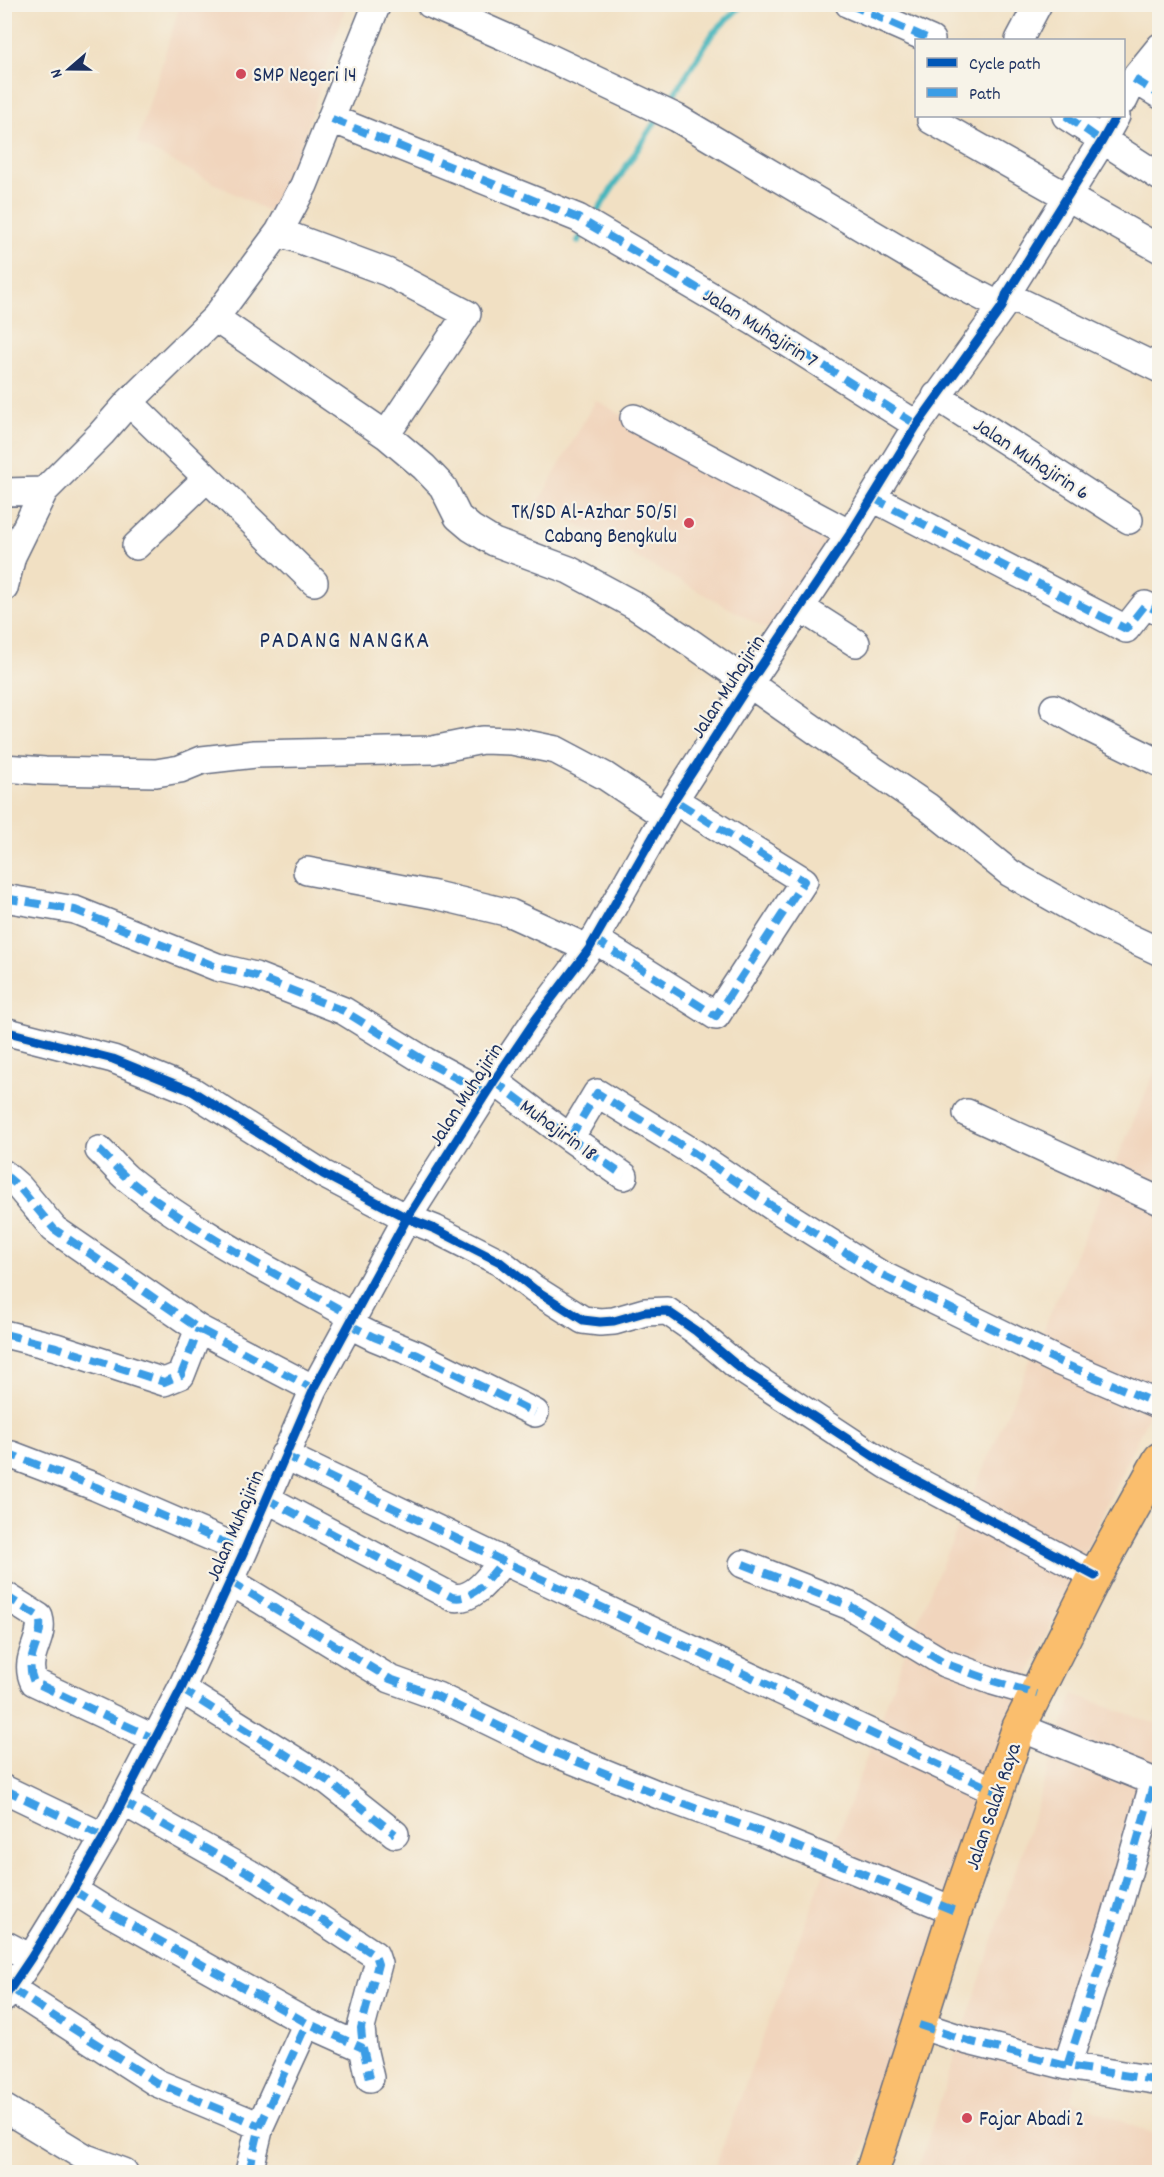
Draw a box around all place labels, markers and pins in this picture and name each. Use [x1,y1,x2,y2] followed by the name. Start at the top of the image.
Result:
[253,62,357,92] place label: SMP Negeri 14
[234,67,248,81] marker: SMP Negeri 14
[511,499,677,553] place label: TK/SD Al-Azhar 50/51 Cabang Bengkulu
[682,516,696,530] marker: TK/SD Al-Azhar 50/51 Cabang Bengkulu
[979,2106,1084,2136] place label: Fajar Abadi 2
[960,2111,974,2125] marker: Fajar Abadi 2

